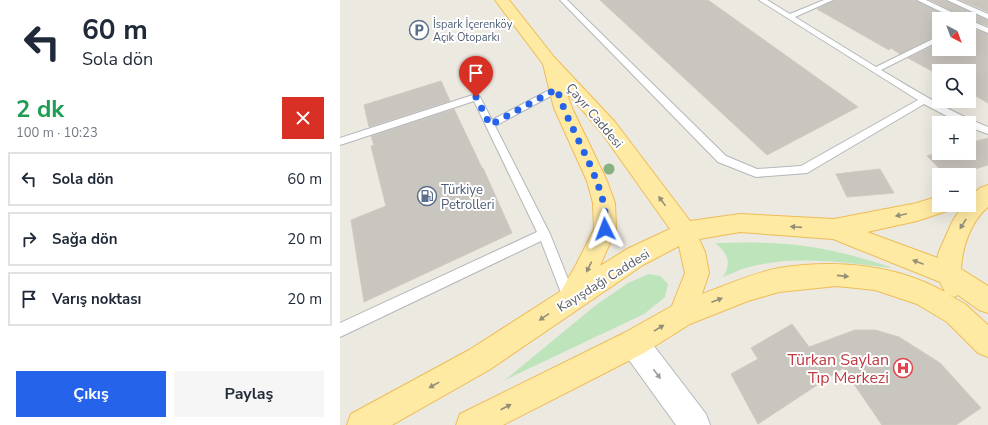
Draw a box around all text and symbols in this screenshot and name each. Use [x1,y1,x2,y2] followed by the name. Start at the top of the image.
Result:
[82,11,148,49] text: 60 m
[932,12,976,56] north arrow
[932,12,976,212] map controls
[16,16,68,68] icon: left
[433,17,513,45] place label: İspark İçerenköy Açık Otoparkı
[408,19,430,41] parking icon: İspark İçerenköy Açık Otoparkı
[82,47,153,71] text: Sola dön
[459,56,493,97] pin
[465,62,487,84] icon: arrive
[932,64,976,108] button: search
[562,79,627,152] street label: Çayır Caddesi
[16,93,64,125] text: 2 dk
[282,97,324,139] button: close
[932,116,976,160] button: +
[16,124,98,142] text: 100 m · 10:23
[18,168,40,190] icon: left
[932,168,976,212] button: −
[52,169,114,189] text: Sola dön
[287,169,322,189] text: 60 m
[441,181,494,214] place label: Türkiye Petrolleri
[416,185,438,207] fuel station icon: Türkiye Petrolleri
[658,196,666,206] one-way arrow
[584,208,626,250] position arrow
[895,213,908,219] one-way arrow
[959,219,967,229] one-way arrow
[790,223,802,230] one-way arrow
[18,228,40,250] icon: right
[52,229,117,249] text: Sağa dön
[287,229,322,249] text: 20 m
[554,245,653,317] street label: Kayışdağı Caddesi
[912,259,923,265] one-way arrow
[586,261,592,272] one-way arrow
[837,273,849,279] one-way arrow
[18,288,40,310] icon: arrive
[52,289,141,309] text: Varış noktası
[287,289,322,309] text: 20 m
[711,297,723,303] one-way arrow
[539,313,549,321] one-way arrow
[653,324,665,331] one-way arrow
[787,349,889,389] place label: Türkan Saylan Tıp Merkezi
[892,357,914,379] hospital icon: Türkan Saylan Tıp Merkezi
[653,369,661,379] one-way arrow
[16,371,166,417] button: Çıkış
[174,371,324,417] button: Paylaş
[428,382,439,389] one-way arrow
[500,404,512,411] one-way arrow

